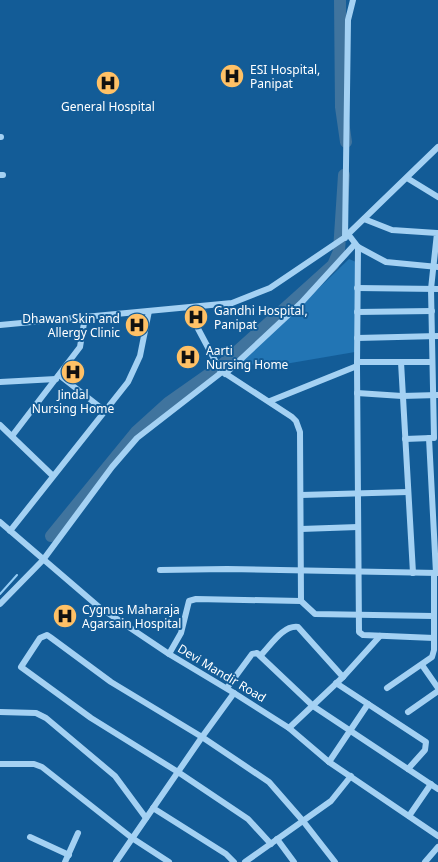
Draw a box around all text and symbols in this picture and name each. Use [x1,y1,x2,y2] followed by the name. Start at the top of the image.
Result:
[250,61,320,92] place label: ESI Hospital, Panipat
[219,63,245,89] hospital icon: ESI Hospital, Panipat
[95,70,121,96] hospital icon: General Hospital
[61,98,155,115] place label: General Hospital
[214,302,308,333] place label: Gandhi Hospital, Panipat
[183,304,209,330] hospital icon: Gandhi Hospital, Panipat
[22,310,120,341] place label: Dhawan Skin and Allergy Clinic
[124,312,150,338] hospital icon: Dhawan Skin and Allergy Clinic
[206,342,289,373] place label: Aarti Nursing Home
[175,344,201,370] hospital icon: Aarti Nursing Home
[60,359,86,385] hospital icon: Jindal Nursing Home
[32,386,114,417] place label: Jindal Nursing Home
[82,601,181,632] place label: Cygnus Maharaja Agarsain Hospital
[52,603,78,629] hospital icon: Cygnus Maharaja Agarsain Hospital
[175,640,269,706] street label: Devi Mandir Road

